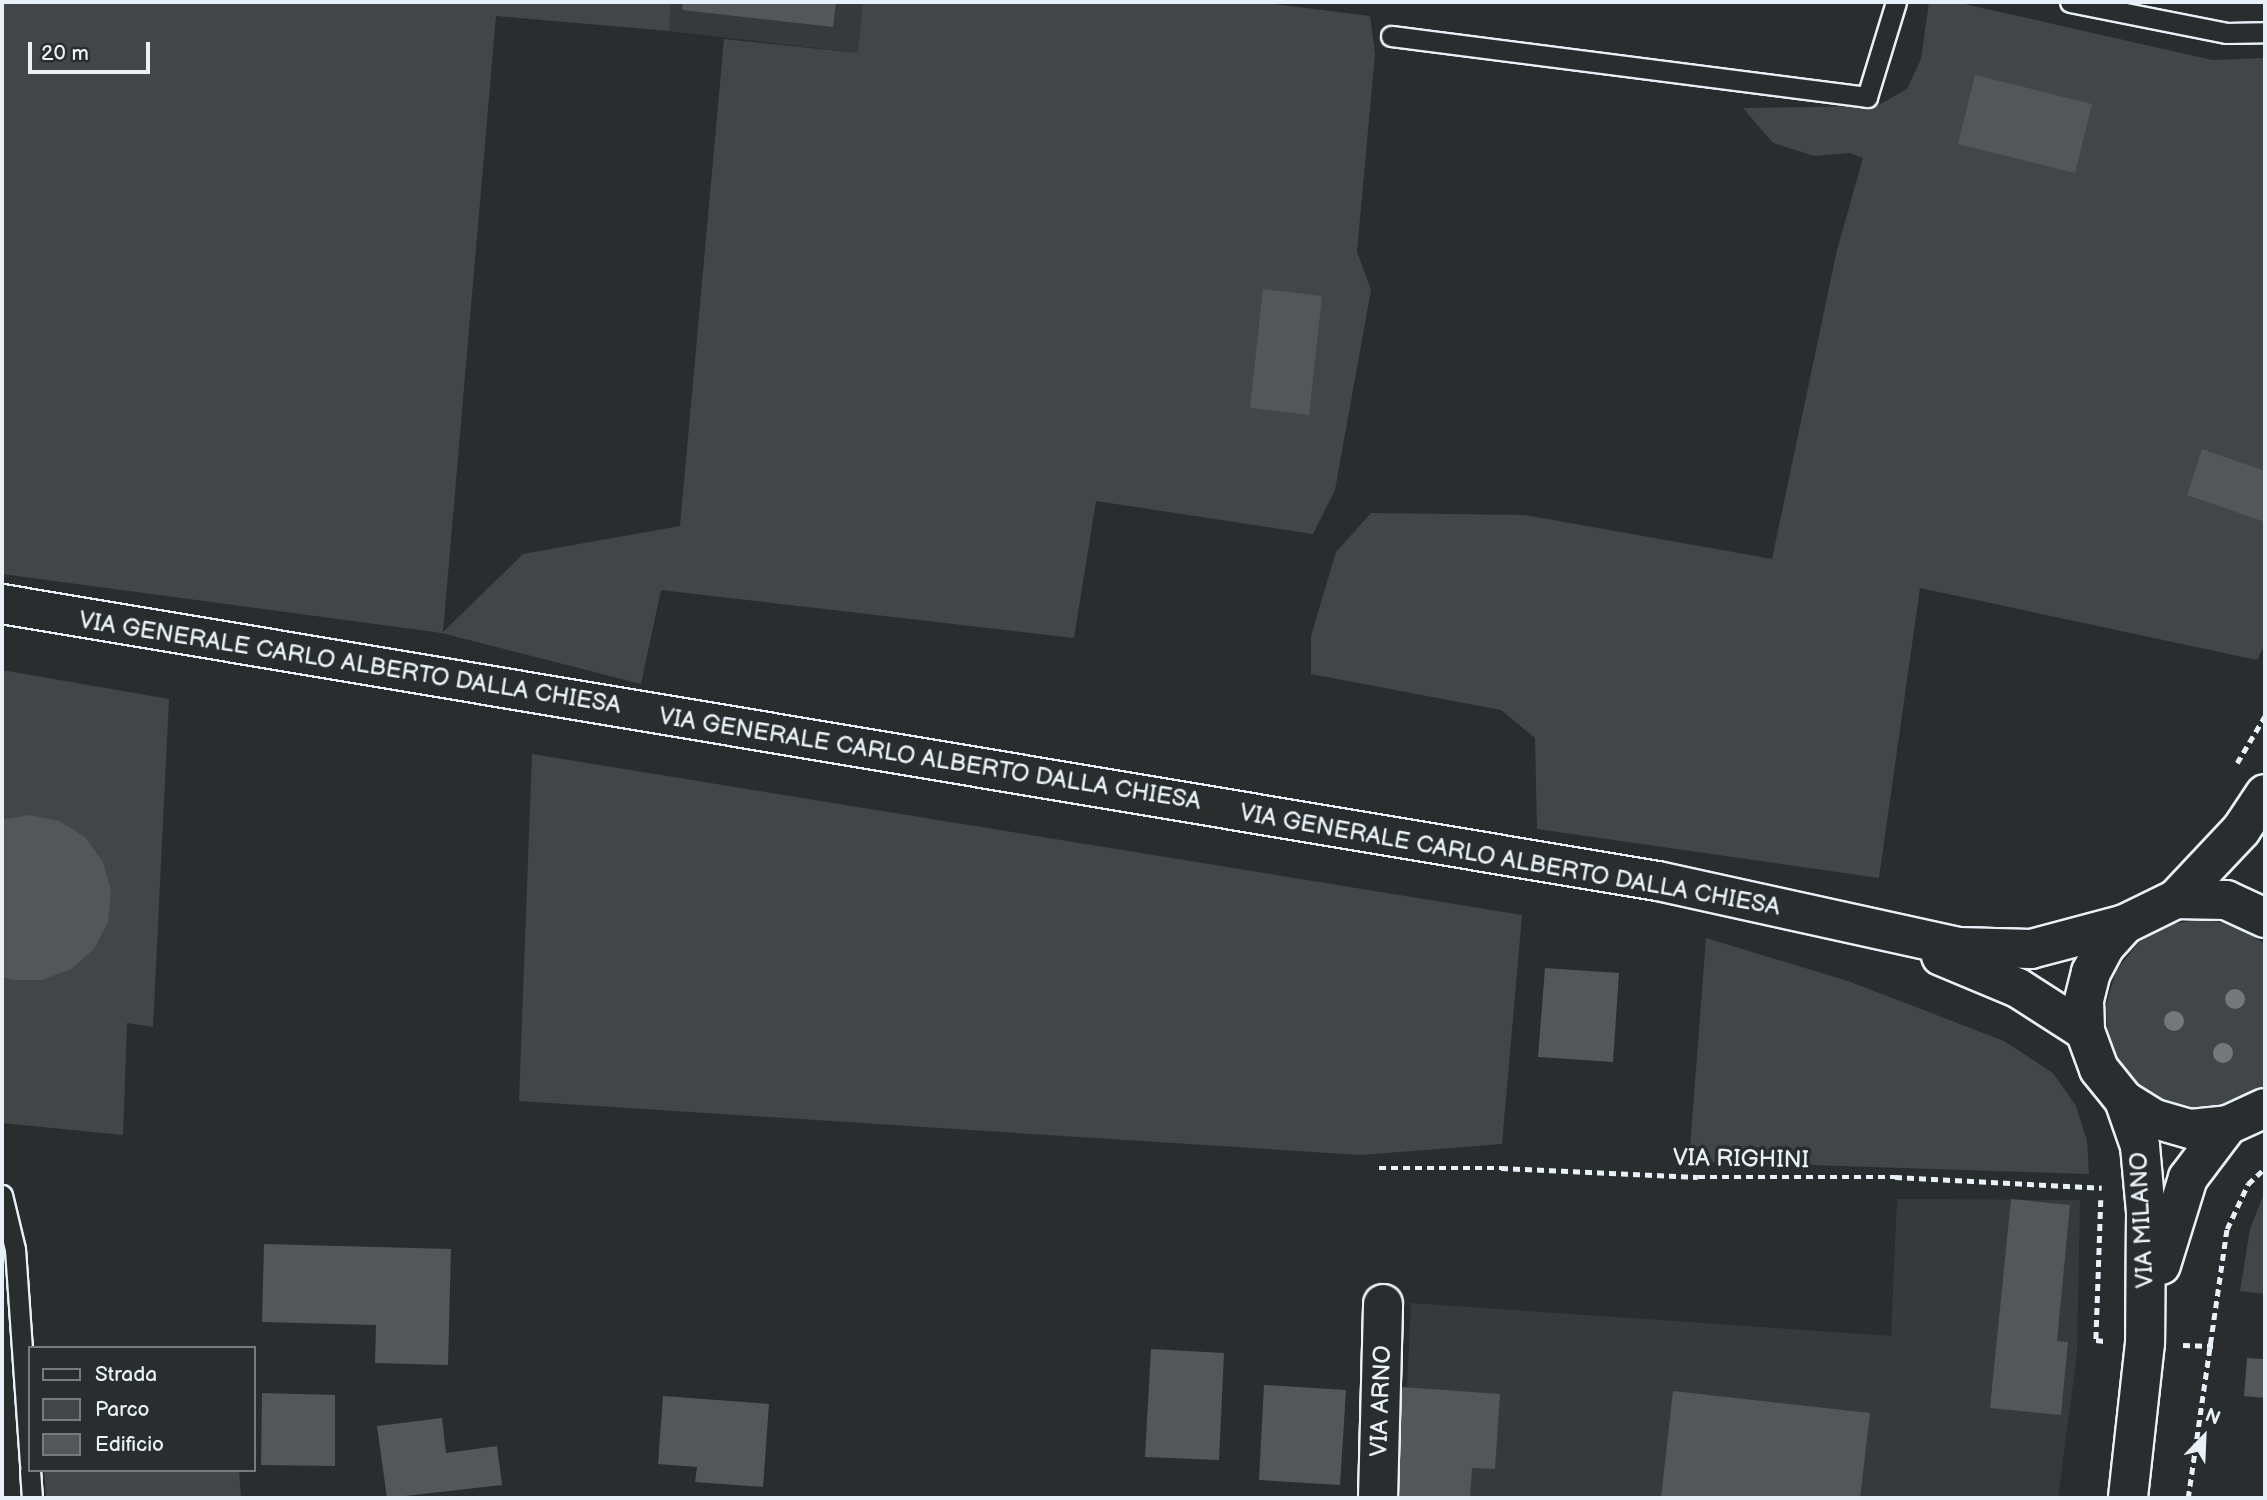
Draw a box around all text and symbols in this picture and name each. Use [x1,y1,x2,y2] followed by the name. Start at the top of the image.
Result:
[32,28,154,72] scale bar
[41,41,89,66] text: 20 m
[77,606,623,720] street label: VIA GENERALE CARLO ALBERTO DALLA CHIESA
[657,702,1203,816] street label: VIA GENERALE CARLO ALBERTO DALLA CHIESA
[1238,798,1782,922] street label: VIA GENERALE CARLO ALBERTO DALLA CHIESA
[1673,1143,1809,1175] street label: VIA RIGHINI
[2124,1151,2160,1289] street label: VIA MILANO
[1365,1345,1397,1457] street label: VIA ARNO
[28,1346,256,1472] legend
[95,1362,157,1387] text: Strada
[95,1397,150,1422] text: Parco
[2169,1402,2239,1472] north arrow
[2201,1404,2223,1431] text: N
[95,1432,164,1457] text: Edificio

